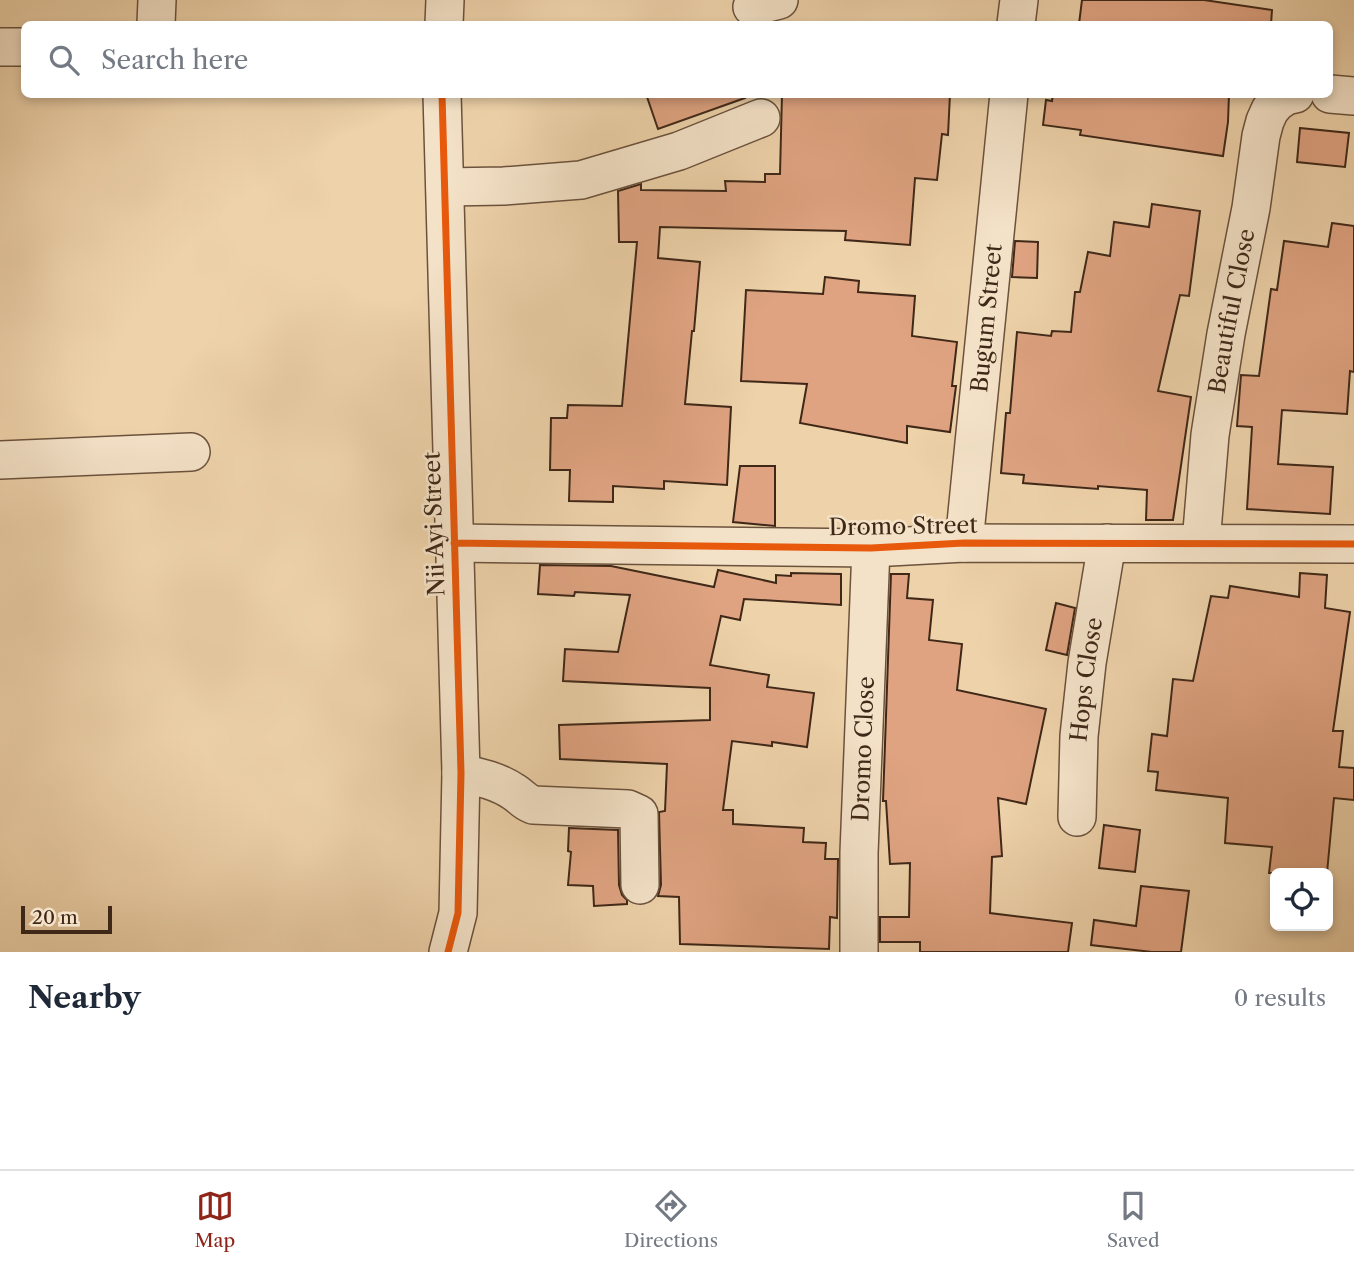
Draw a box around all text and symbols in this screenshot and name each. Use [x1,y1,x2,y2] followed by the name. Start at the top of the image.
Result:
[21,21,1333,98] search box
[45,41,83,79] icon: search
[101,44,248,76] text: Search here
[1203,226,1261,396] street label: Beautiful Close
[965,242,1008,394] street label: Bugum Street
[417,451,451,597] street label: Nii Ayi Street
[828,511,978,541] street label: Dromo Street
[1064,615,1108,743] street label: Hops Close
[846,676,880,822] street label: Dromo Close
[1270,868,1333,931] map controls
[1270,868,1333,931] button: locate
[21,903,112,935] scale bar
[32,906,78,929] text: 20 m
[28,979,141,1016] text: Nearby
[1234,984,1326,1012] text: 0 results
[194,1187,235,1252] tab: Map
[624,1187,718,1252] tab: Directions
[1107,1187,1160,1252] tab: Saved

